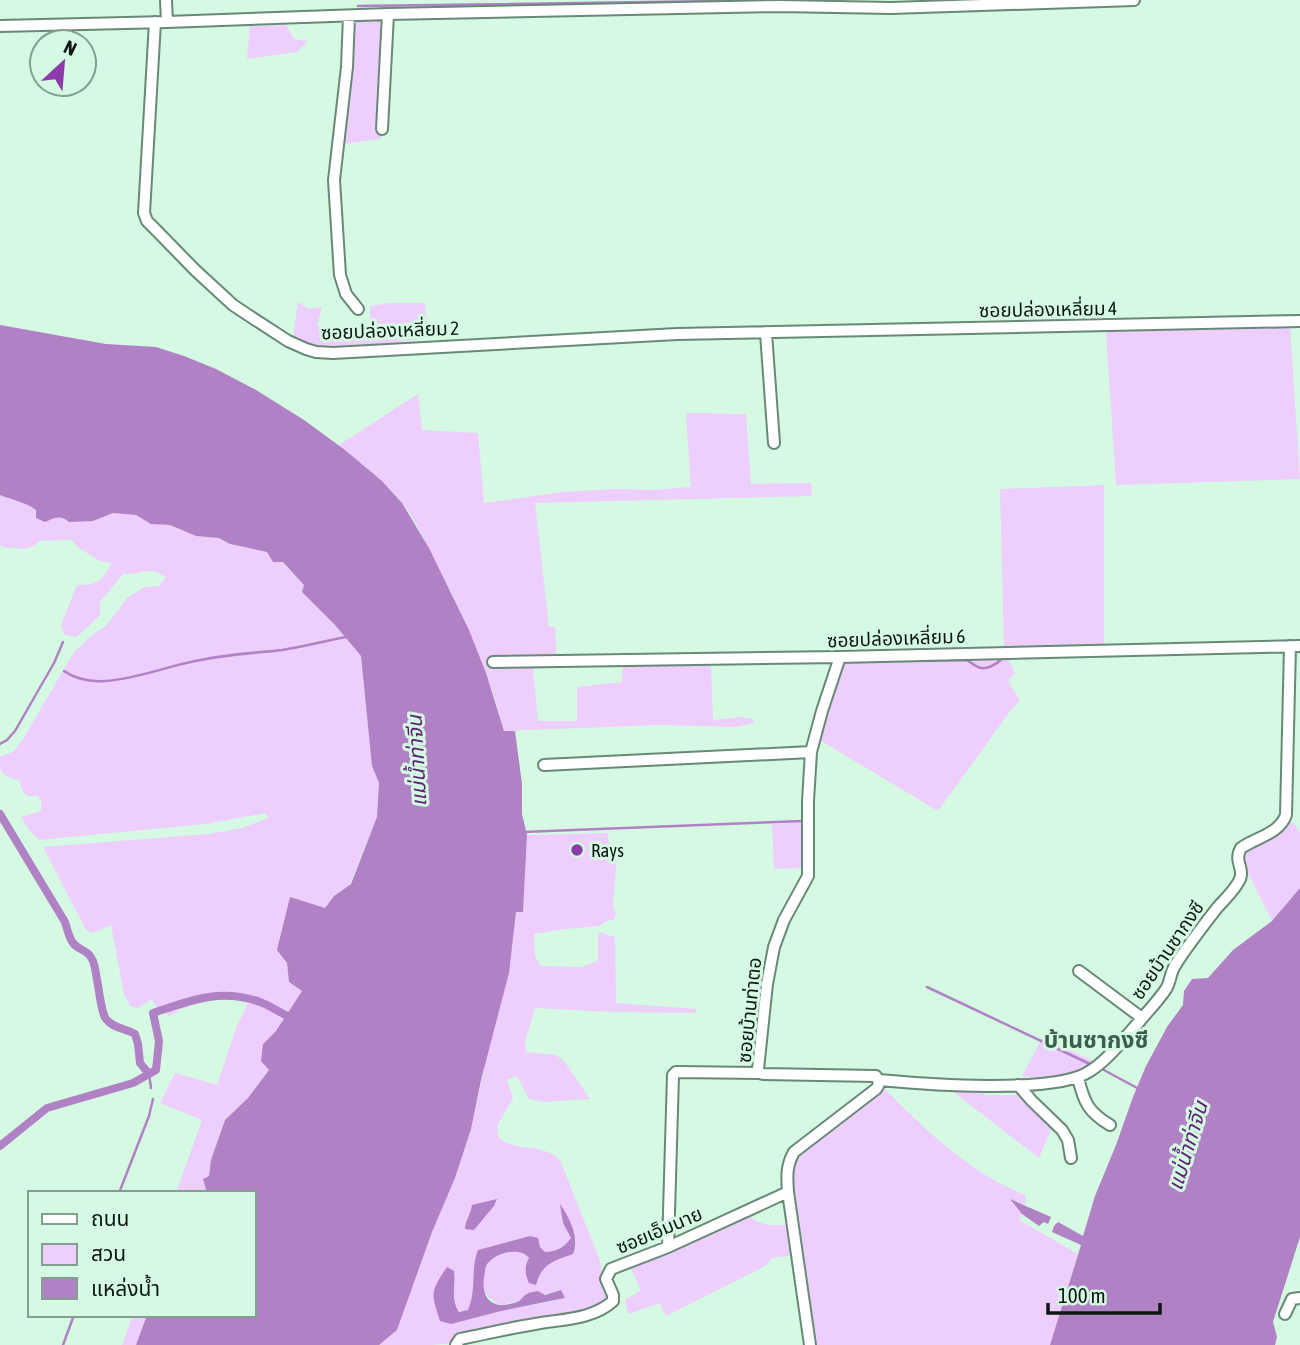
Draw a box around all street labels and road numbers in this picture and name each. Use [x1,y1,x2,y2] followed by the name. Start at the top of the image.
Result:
[979,295,1117,321] street label: ซอยปล่องเหลี่ยม 4
[320,315,459,343] street label: ซอยปล่องเหลี่ยม 2
[826,623,966,651] street label: ซอยปล่องเหลี่ยม 6
[1126,897,1208,1003] street label: ซอยบ้านซากงซี
[733,956,765,1064] street label: ซอยบ้านท่าตอ
[613,1202,705,1258] street label: ซอยเอ็มนาย

